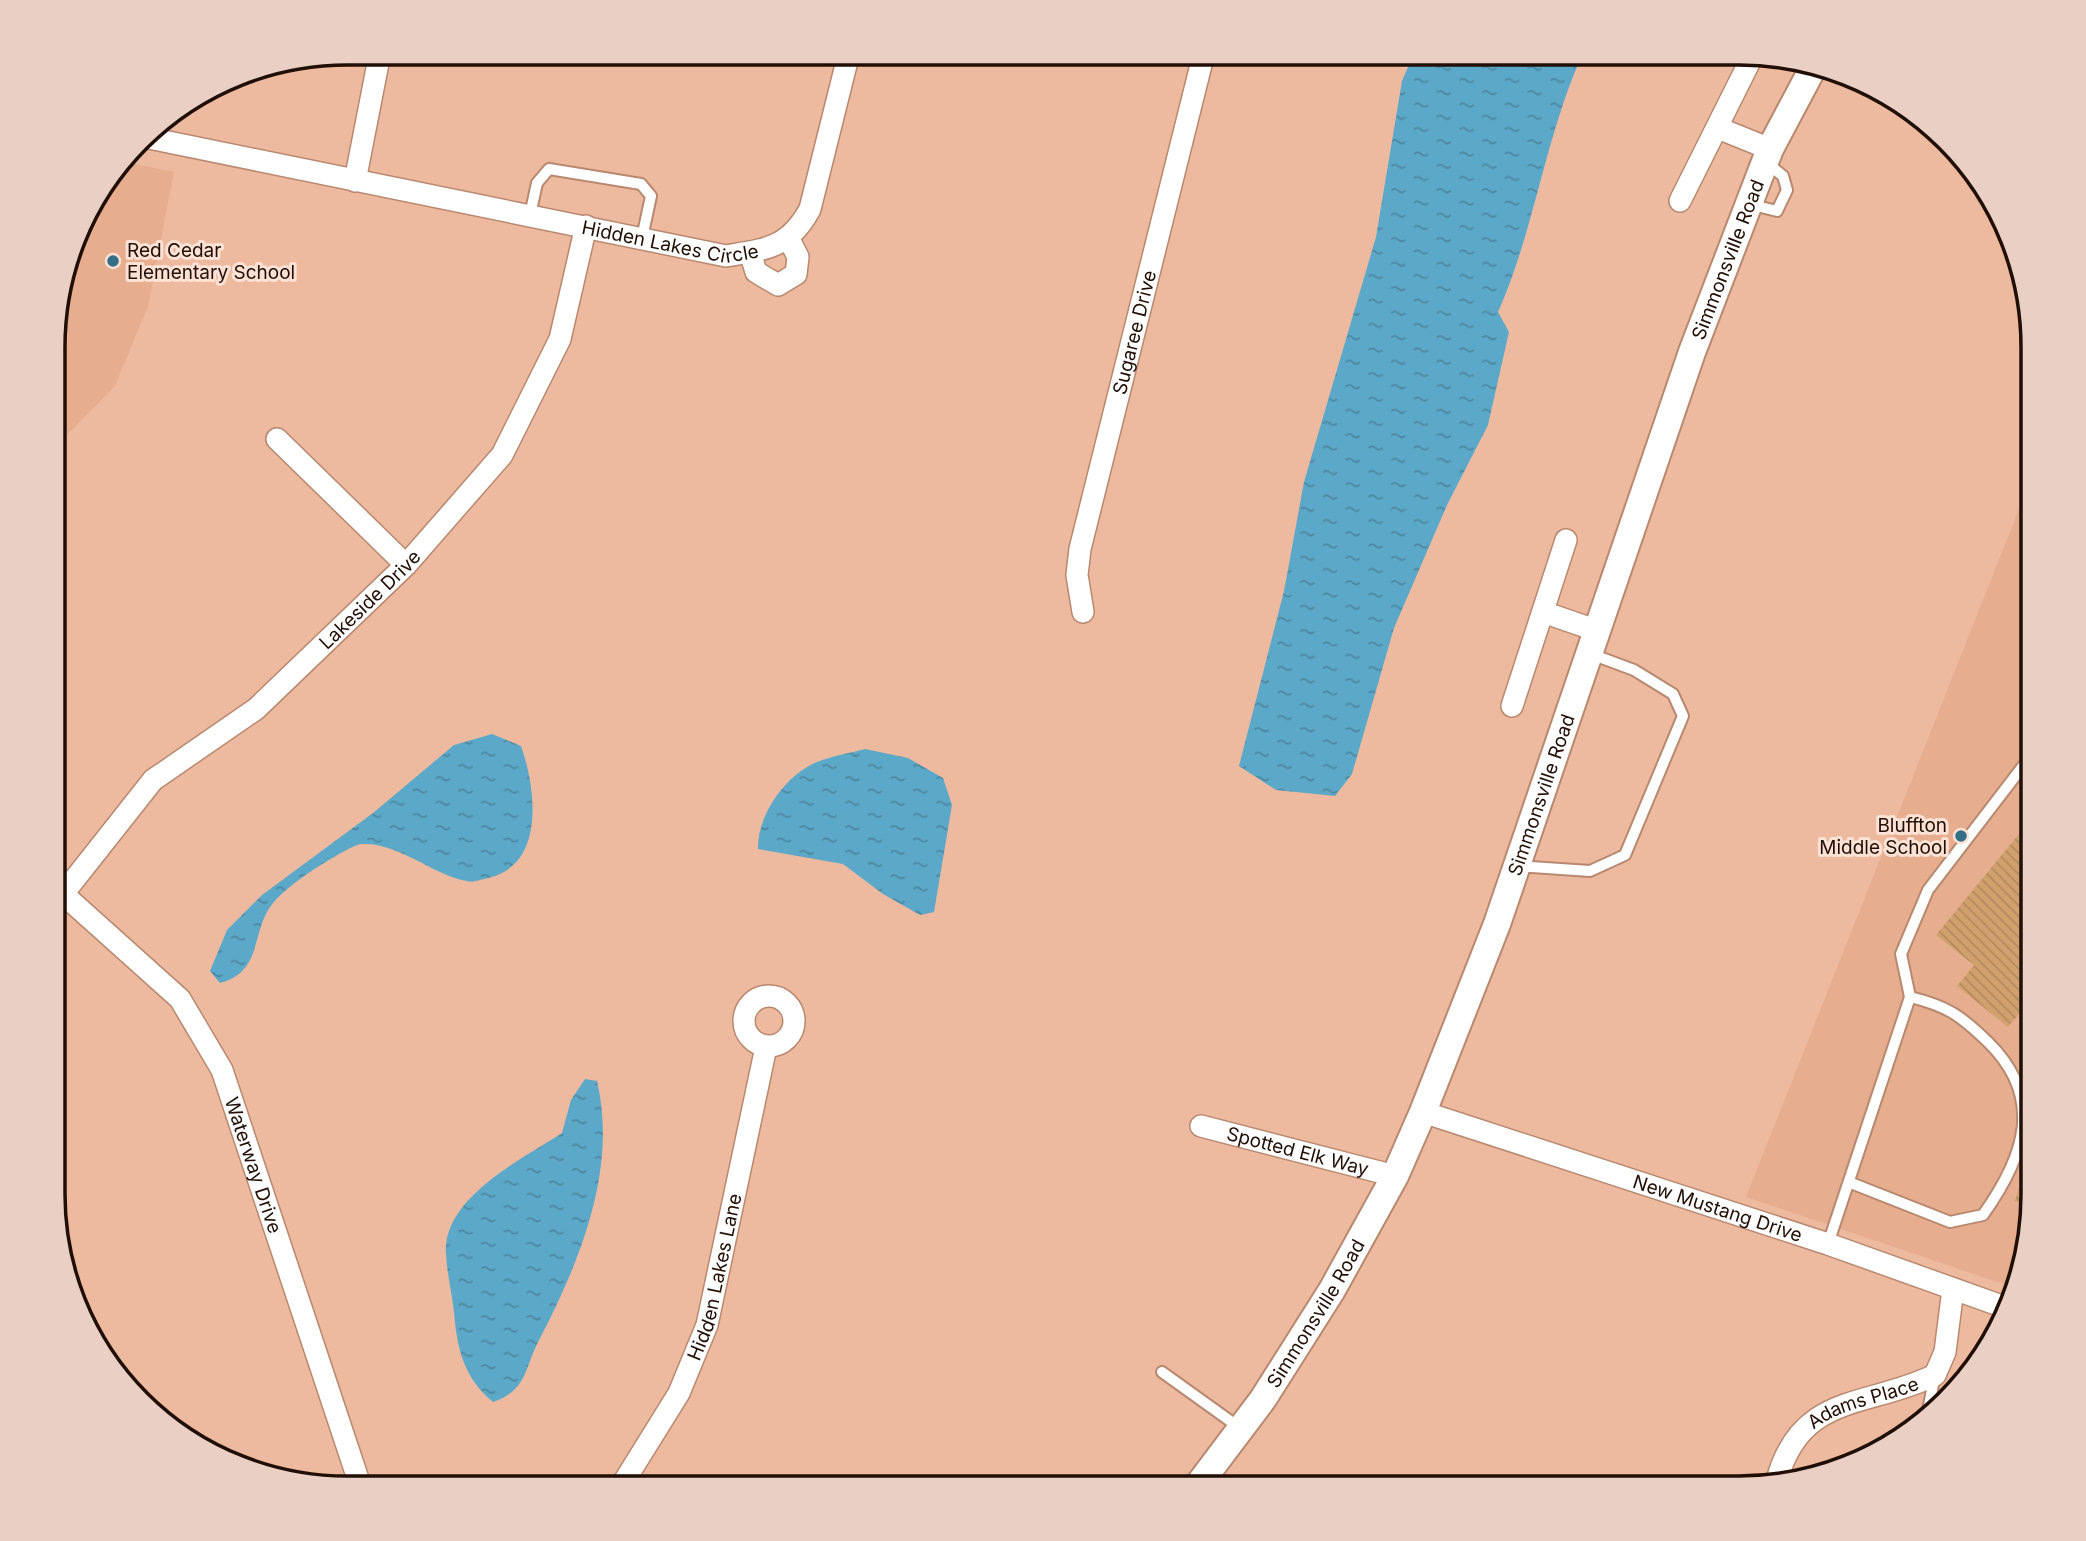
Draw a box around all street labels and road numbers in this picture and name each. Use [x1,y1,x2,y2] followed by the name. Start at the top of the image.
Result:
[1686,176,1769,343] street label: Simmonsville Road
[580,215,760,267] street label: Hidden Lakes Circle
[1108,268,1161,397] street label: Sugaree Drive
[314,545,425,654] street label: Lakeside Drive
[1503,711,1579,879] street label: Simmonsville Road
[220,1094,287,1236] street label: Waterway Drive
[1224,1122,1372,1180] street label: Spotted Elk Way
[1630,1170,1805,1246] street label: New Mustang Drive
[682,1191,746,1364] street label: Hidden Lakes Lane
[1262,1235,1369,1392] street label: Simmonsville Road
[1803,1372,1922,1433] street label: Adams Place

